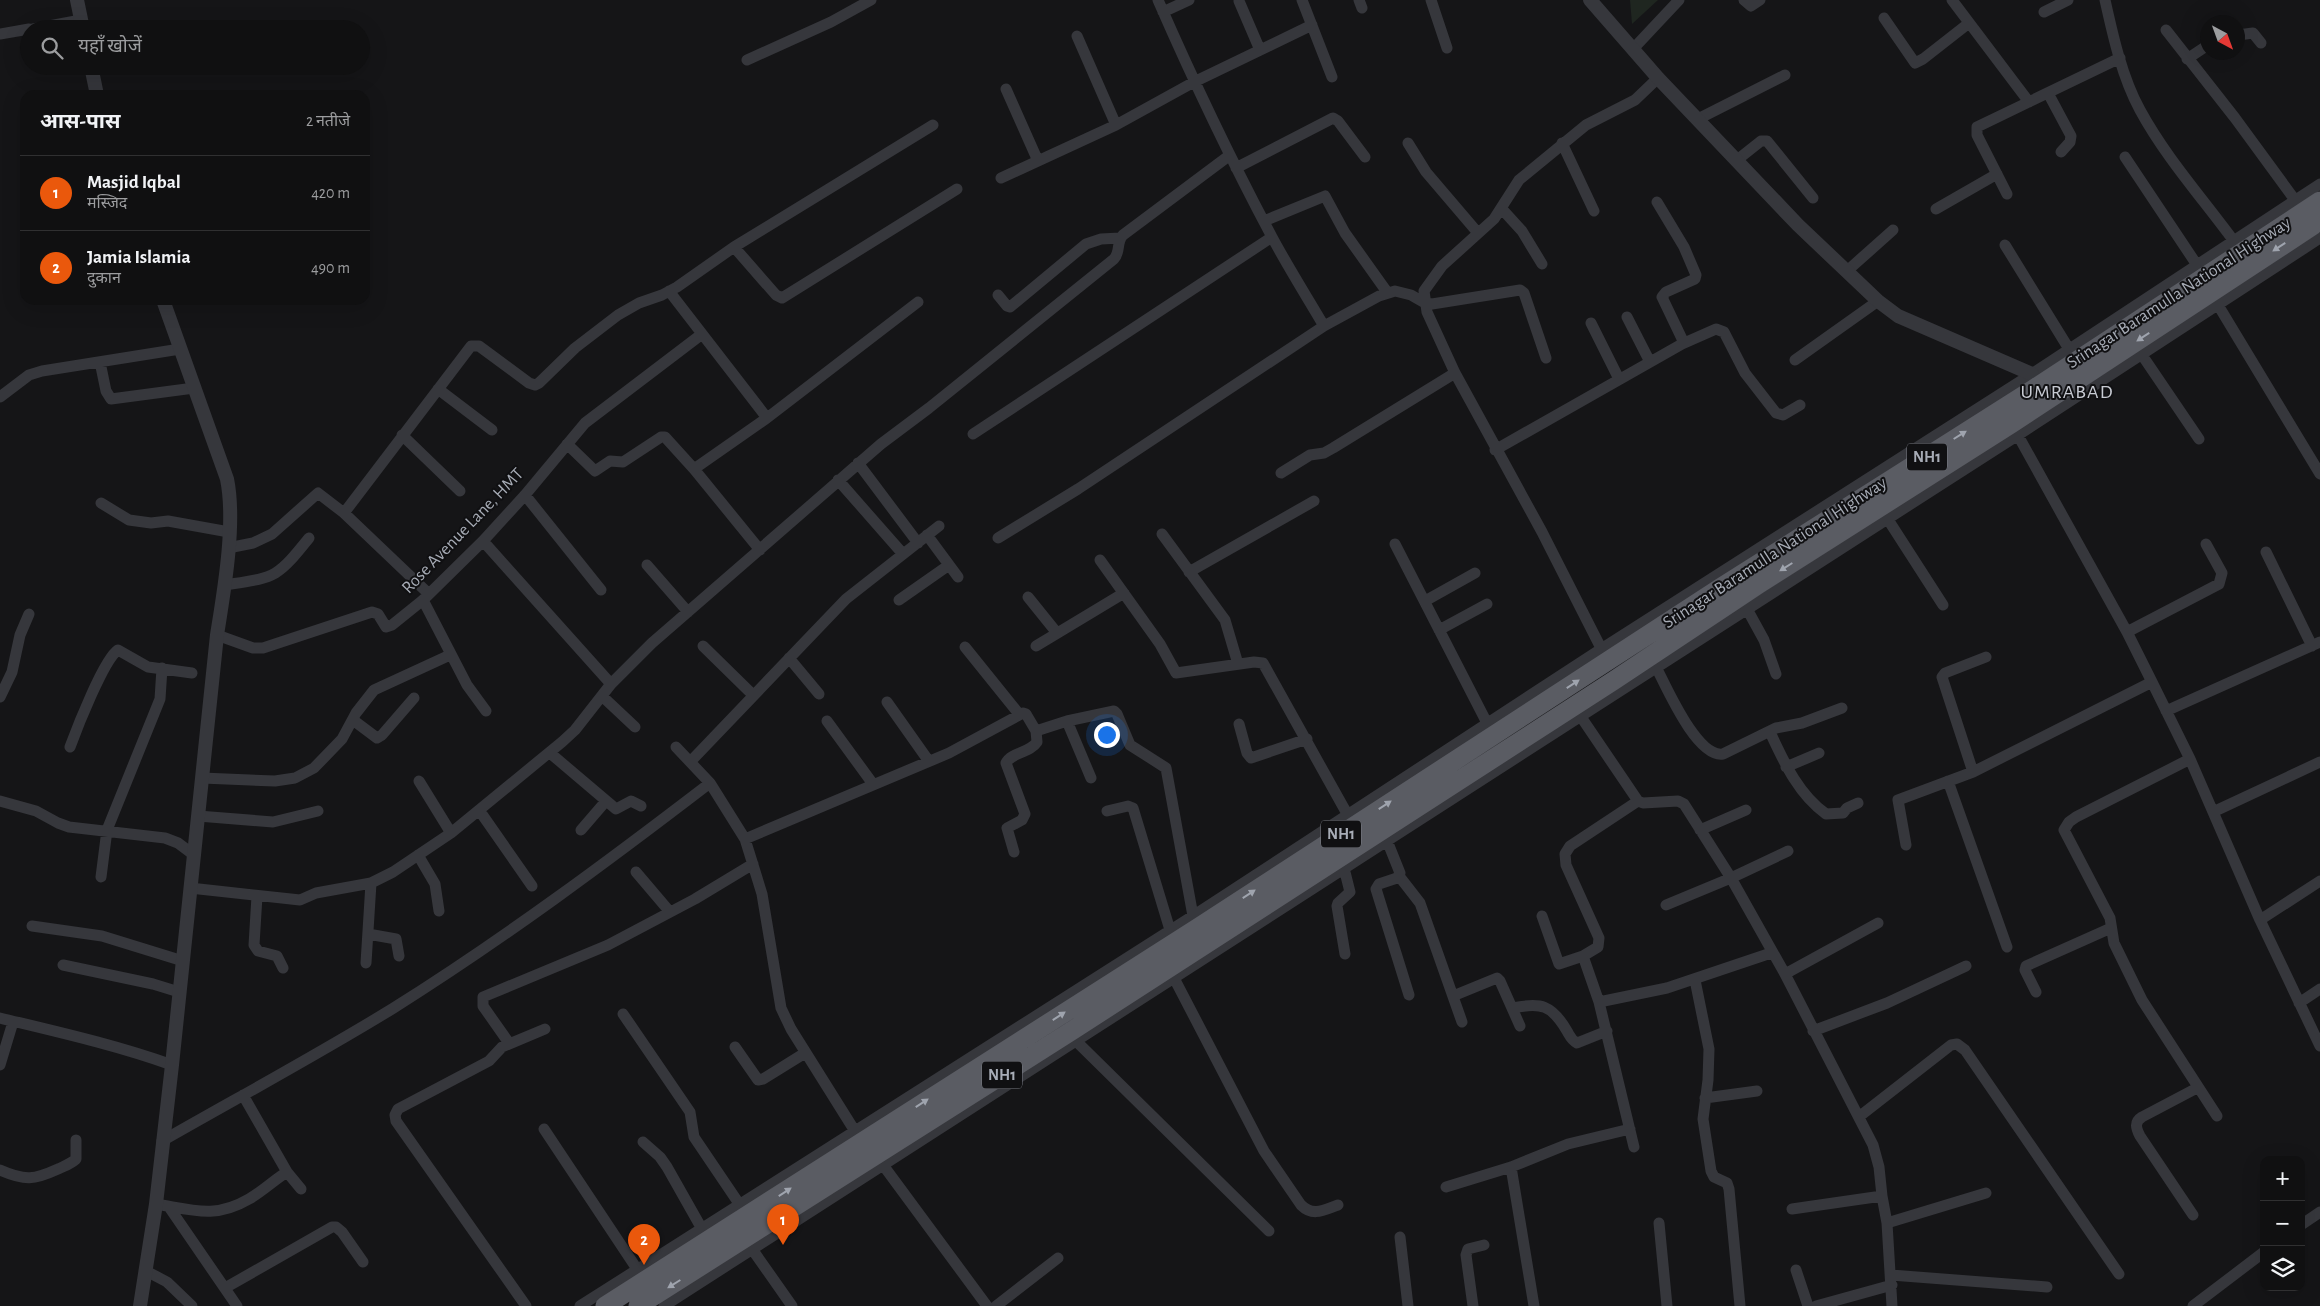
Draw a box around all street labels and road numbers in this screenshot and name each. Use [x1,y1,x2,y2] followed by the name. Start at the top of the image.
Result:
[2064,214,2294,372] street label: Srinagar Baramulla National Highway
[1907,444,1947,471] road number: NH1
[399,465,527,597] street label: Rose Avenue Lane, HMT
[1660,474,1890,632] street label: Srinagar Baramulla National Highway
[1321,821,1361,848] road number: NH1
[982,1062,1022,1088] road number: NH1

